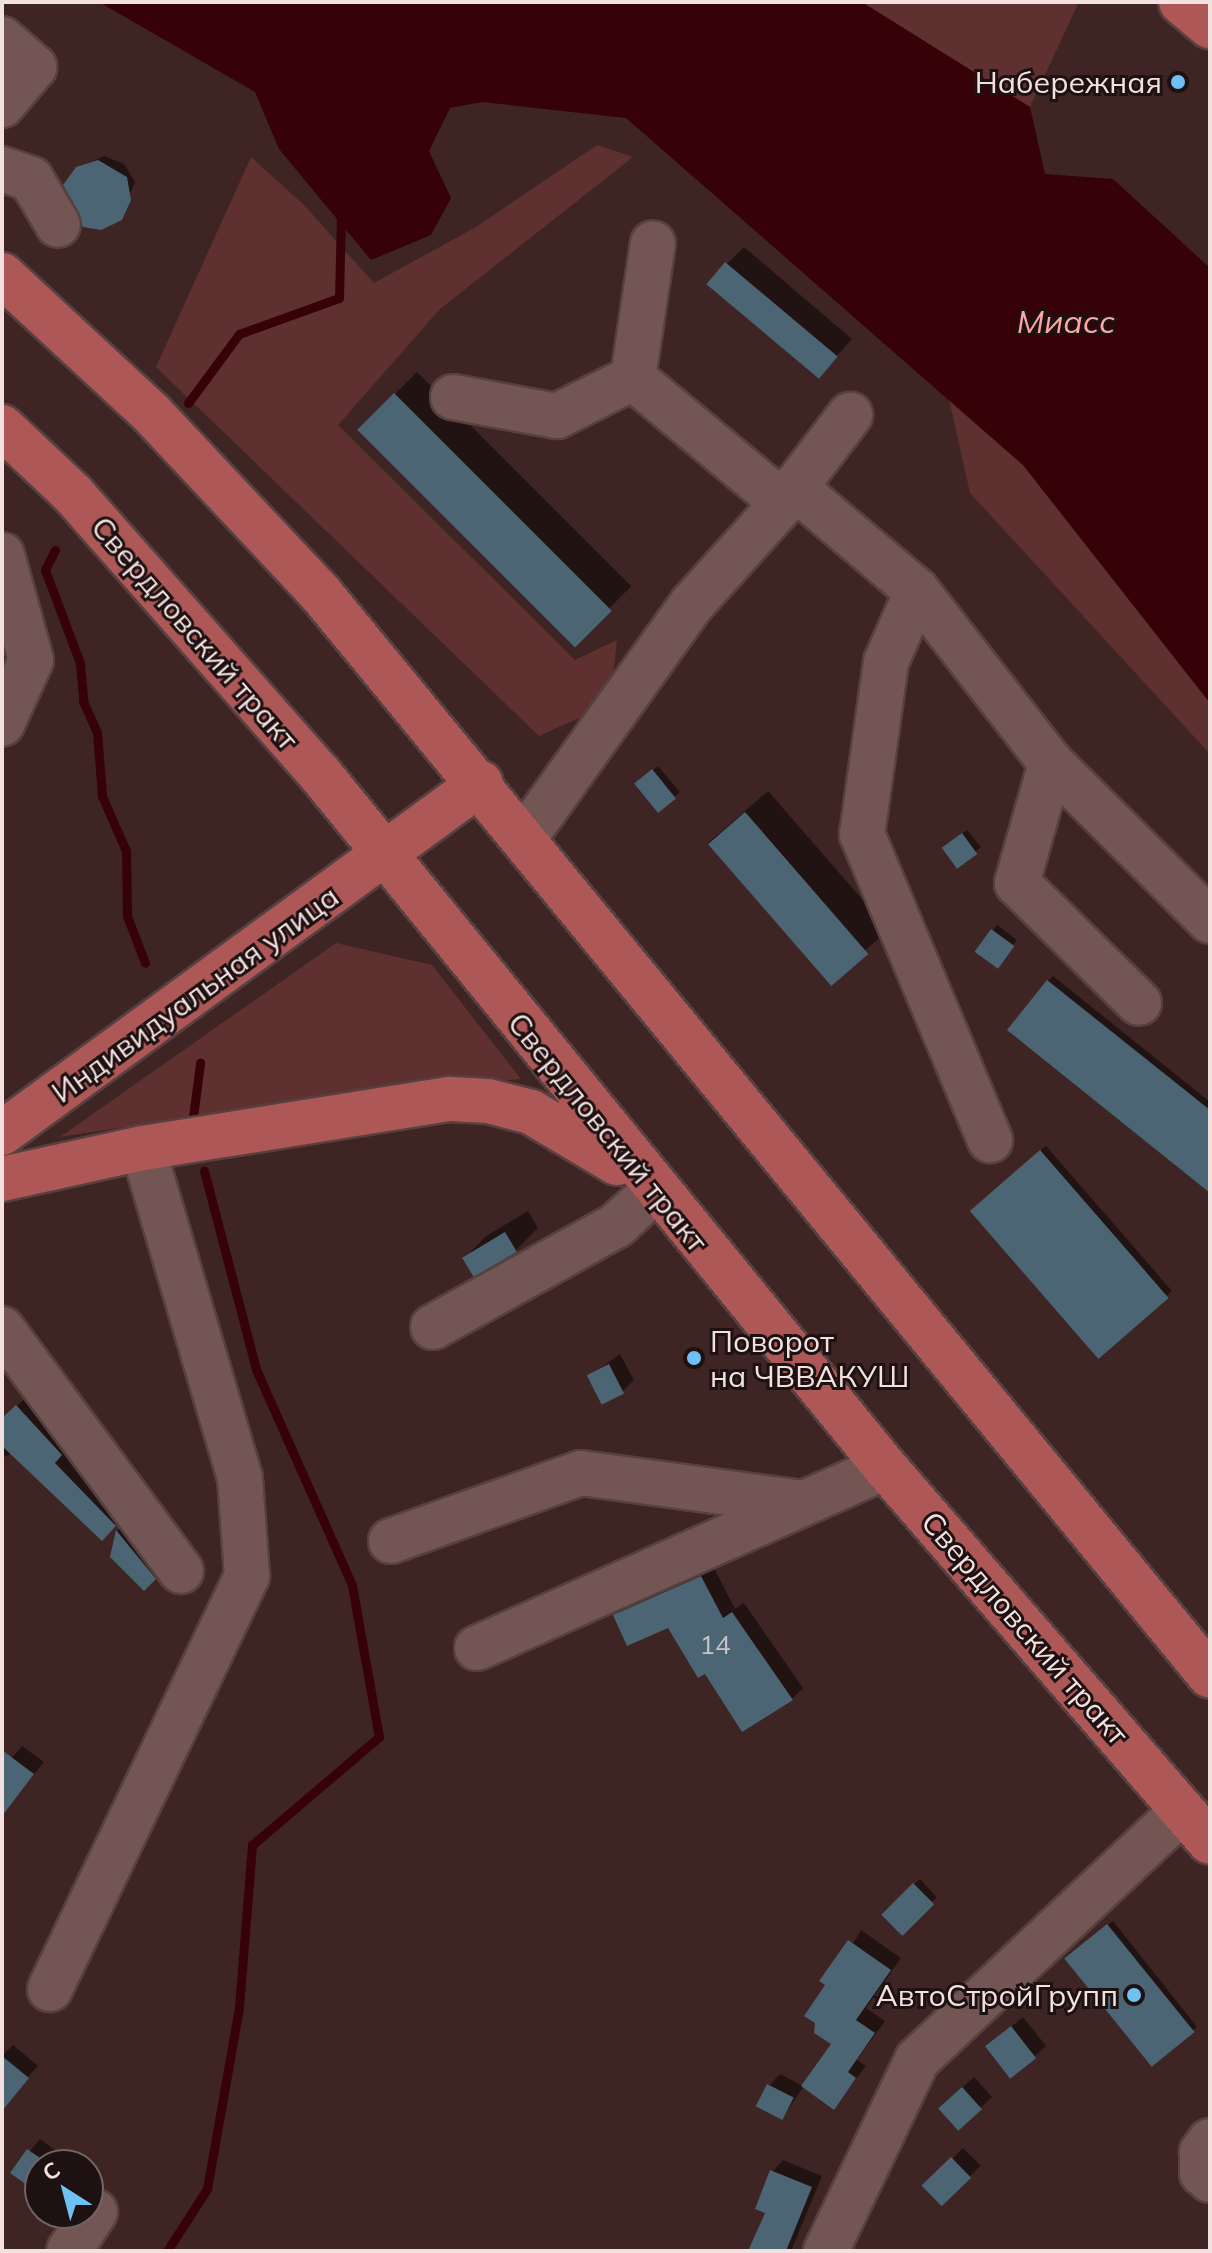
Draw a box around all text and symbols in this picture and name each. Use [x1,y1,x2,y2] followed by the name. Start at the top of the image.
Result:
[975,64,1162,100] place label: Набережная
[1169,73,1187,91] marker: Набережная
[1017,302,1115,340] water label: Миасс
[84,509,306,757] street label: Свердловский тракт
[45,878,345,1110] street label: Индивидуальная улица
[501,1005,715,1259] street label: Свердловский тракт
[710,1323,909,1394] place label: Поворот на ЧВВАКУШ
[685,1349,703,1367] marker: Поворот на ЧВВАКУШ
[914,1504,1136,1752] street label: Свердловский тракт
[699,1629,731,1661] house number: 14
[876,1977,1118,2013] place label: АвтоСтройГрупп
[1125,1986,1143,2004] marker: АвтоСтройГрупп
[24,2149,104,2229] north arrow
[37,2155,65,2187] text: С

